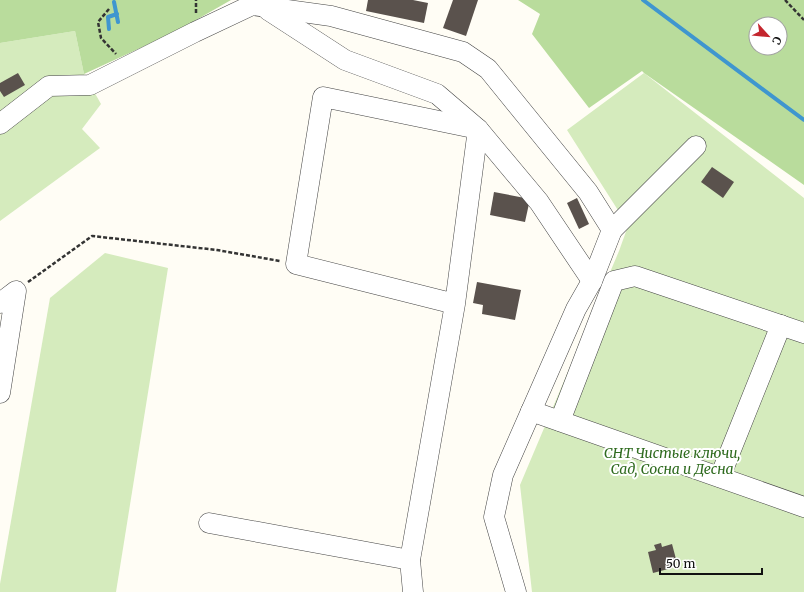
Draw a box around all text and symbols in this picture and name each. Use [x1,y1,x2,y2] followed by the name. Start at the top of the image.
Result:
[748,16,788,56] north arrow
[769,34,785,47] text: С
[604,444,740,478] park label: СНТ Чистые ключи, Сад, Сосна и Десна
[660,550,762,576] scale bar
[666,556,695,571] text: 50 m

